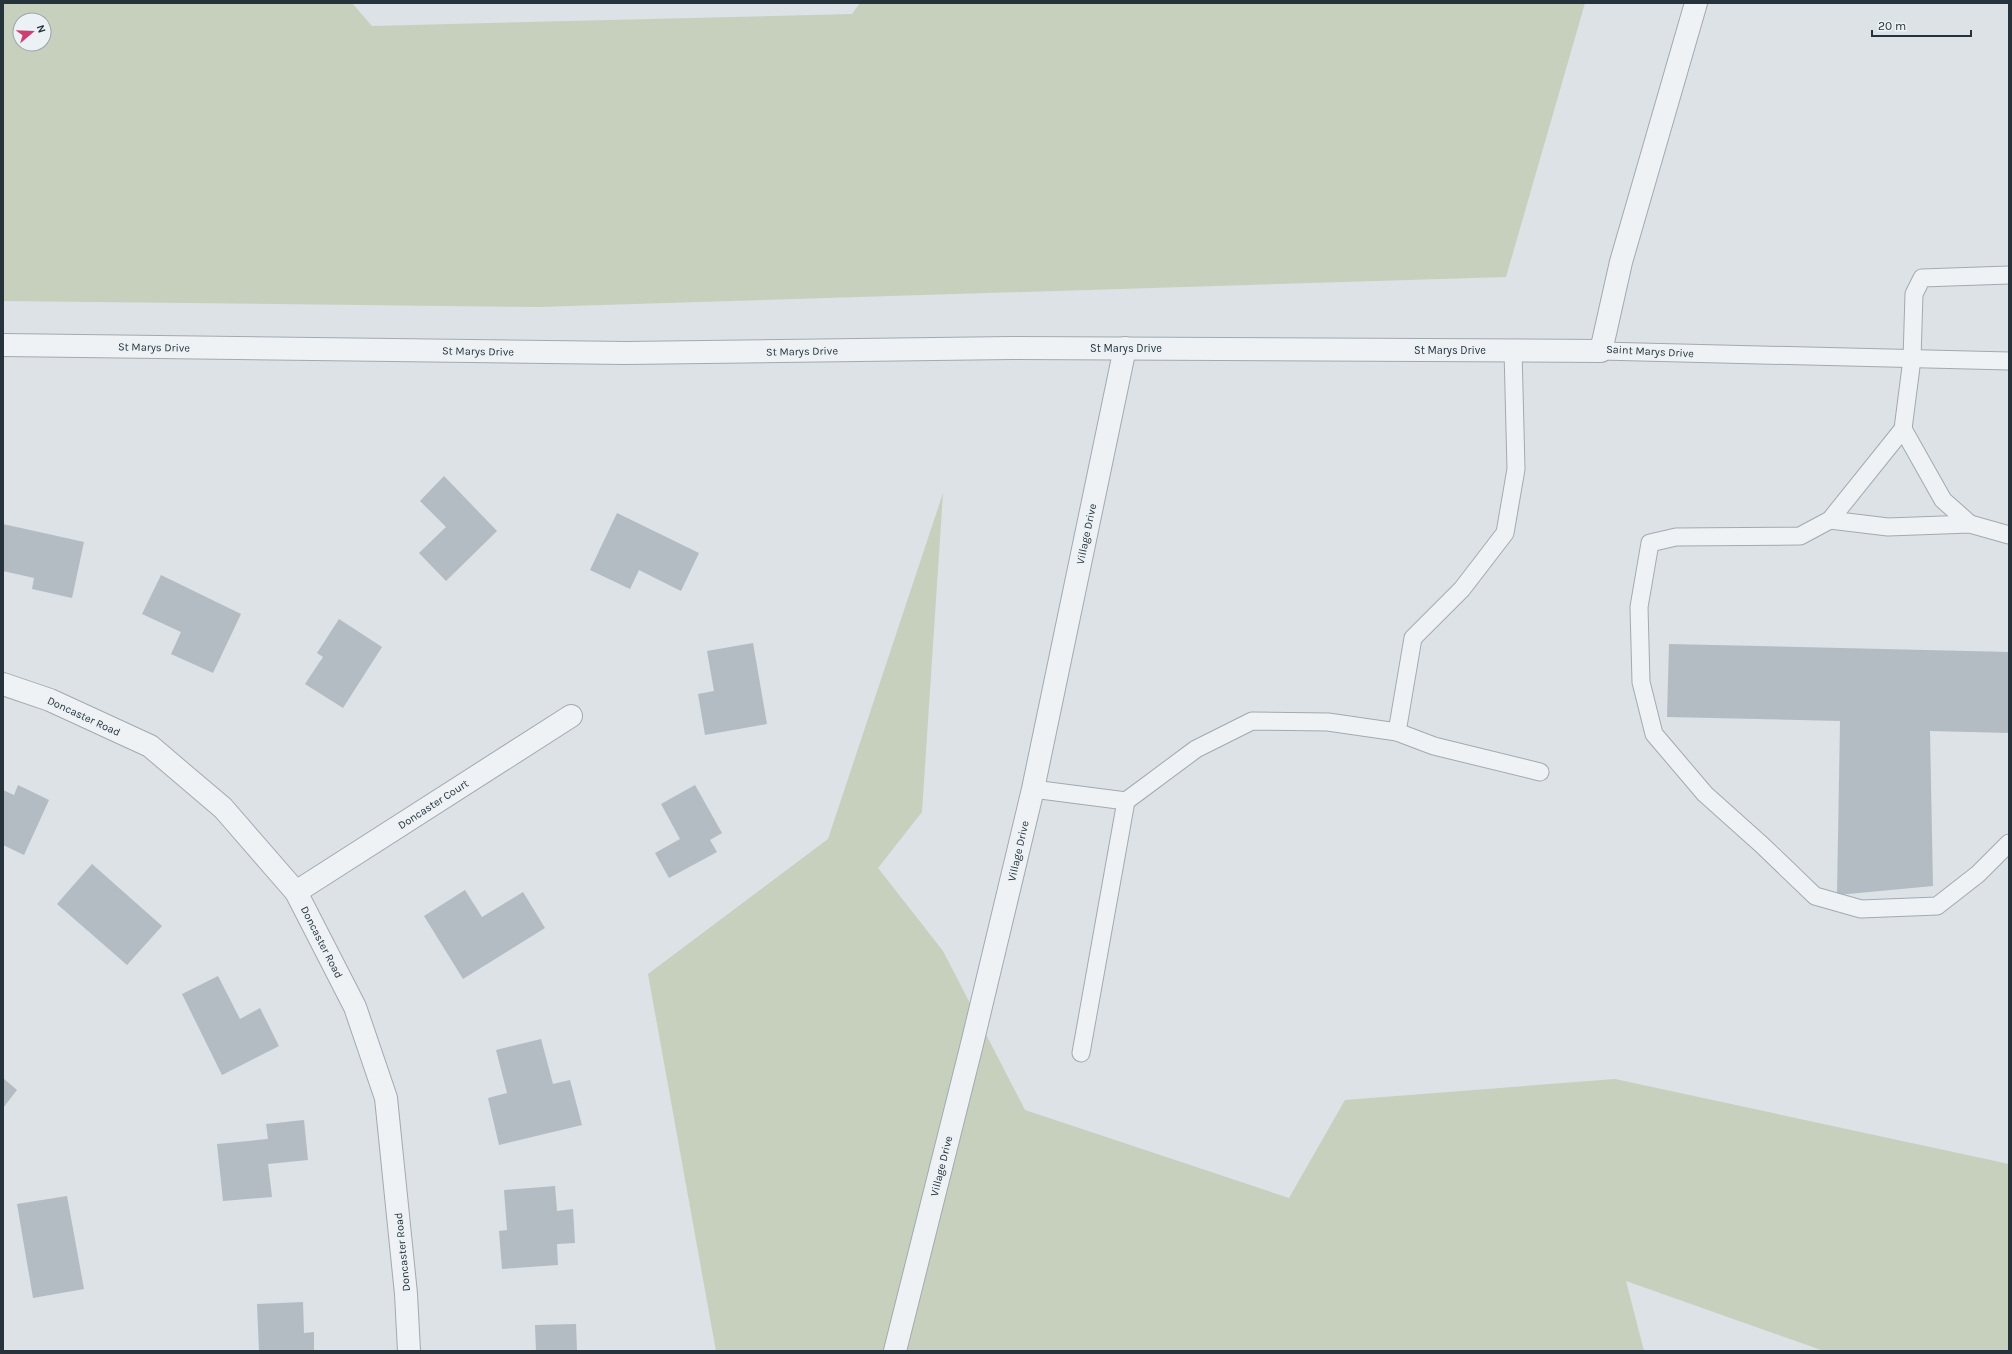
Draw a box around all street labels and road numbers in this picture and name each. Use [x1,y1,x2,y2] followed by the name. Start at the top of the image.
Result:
[118,340,190,355] street label: St Marys Drive
[1090,342,1162,355] street label: St Marys Drive
[1606,343,1695,360] street label: Saint Marys Drive
[442,344,514,359] street label: St Marys Drive
[766,344,838,359] street label: St Marys Drive
[1414,344,1486,357] street label: St Marys Drive
[1074,502,1099,566] street label: Village Drive
[45,694,122,739] street label: Doncaster Road
[396,777,471,832] street label: Doncaster Court
[1005,819,1032,883] street label: Village Drive
[298,904,345,980] street label: Doncaster Road
[928,1134,955,1198] street label: Village Drive
[392,1212,413,1292] street label: Doncaster Road

